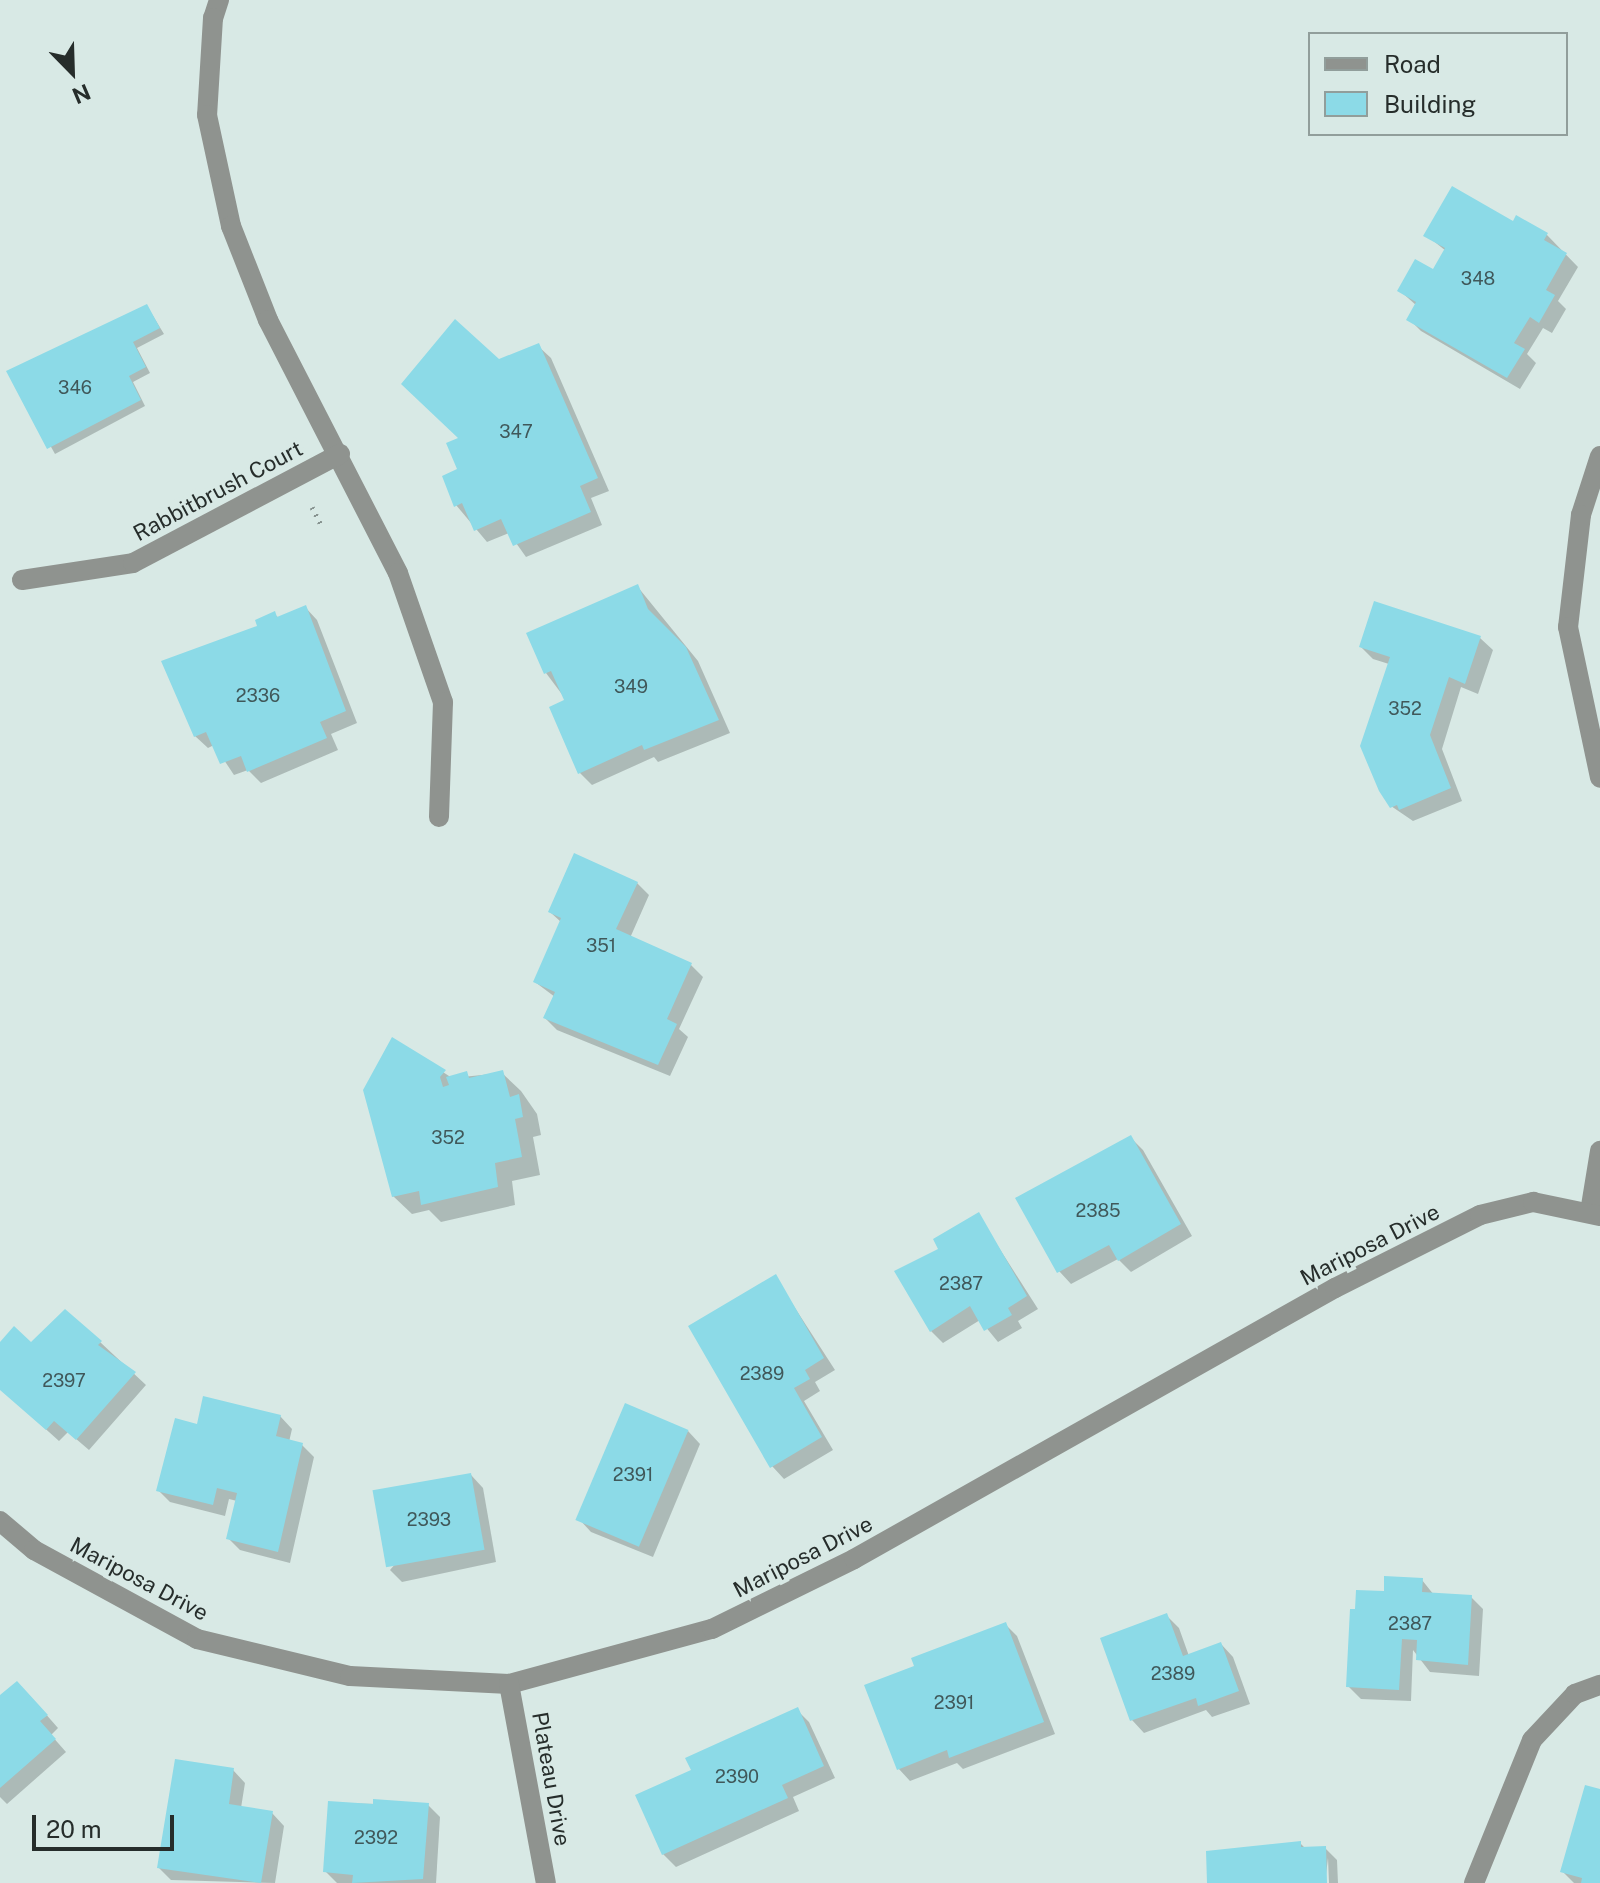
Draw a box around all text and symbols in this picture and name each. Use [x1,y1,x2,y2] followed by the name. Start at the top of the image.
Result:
[32,32,112,112] north arrow
[1308,32,1568,136] legend
[1384,50,1441,78] text: Road
[68,79,94,109] text: N
[1384,90,1476,118] text: Building
[1461,268,1495,290] house number: 348
[58,377,92,399] house number: 346
[499,421,533,443] house number: 347
[129,435,307,547] street label: Rabbitbrush Court
[614,676,648,698] house number: 349
[236,685,280,707] house number: 2336
[1388,698,1422,720] house number: 352
[586,935,616,957] house number: 351
[431,1127,465,1149] house number: 352
[1296,1199,1444,1291] street label: Mariposa Drive
[1075,1200,1121,1222] house number: 2385
[939,1273,983,1295] house number: 2387
[740,1363,784,1385] house number: 2389
[42,1370,86,1392] house number: 2397
[613,1464,653,1486] house number: 2391
[407,1509,451,1531] house number: 2393
[729,1511,877,1603] street label: Mariposa Drive
[65,1532,213,1626] street label: Mariposa Drive
[1388,1613,1432,1635] house number: 2387
[1151,1663,1195,1685] house number: 2389
[934,1692,974,1714] house number: 2391
[526,1710,576,1848] street label: Plateau Drive
[715,1766,759,1788] house number: 2390
[36,1799,178,1849] scale bar
[46,1815,102,1843] text: 20 m
[354,1827,398,1849] house number: 2392

